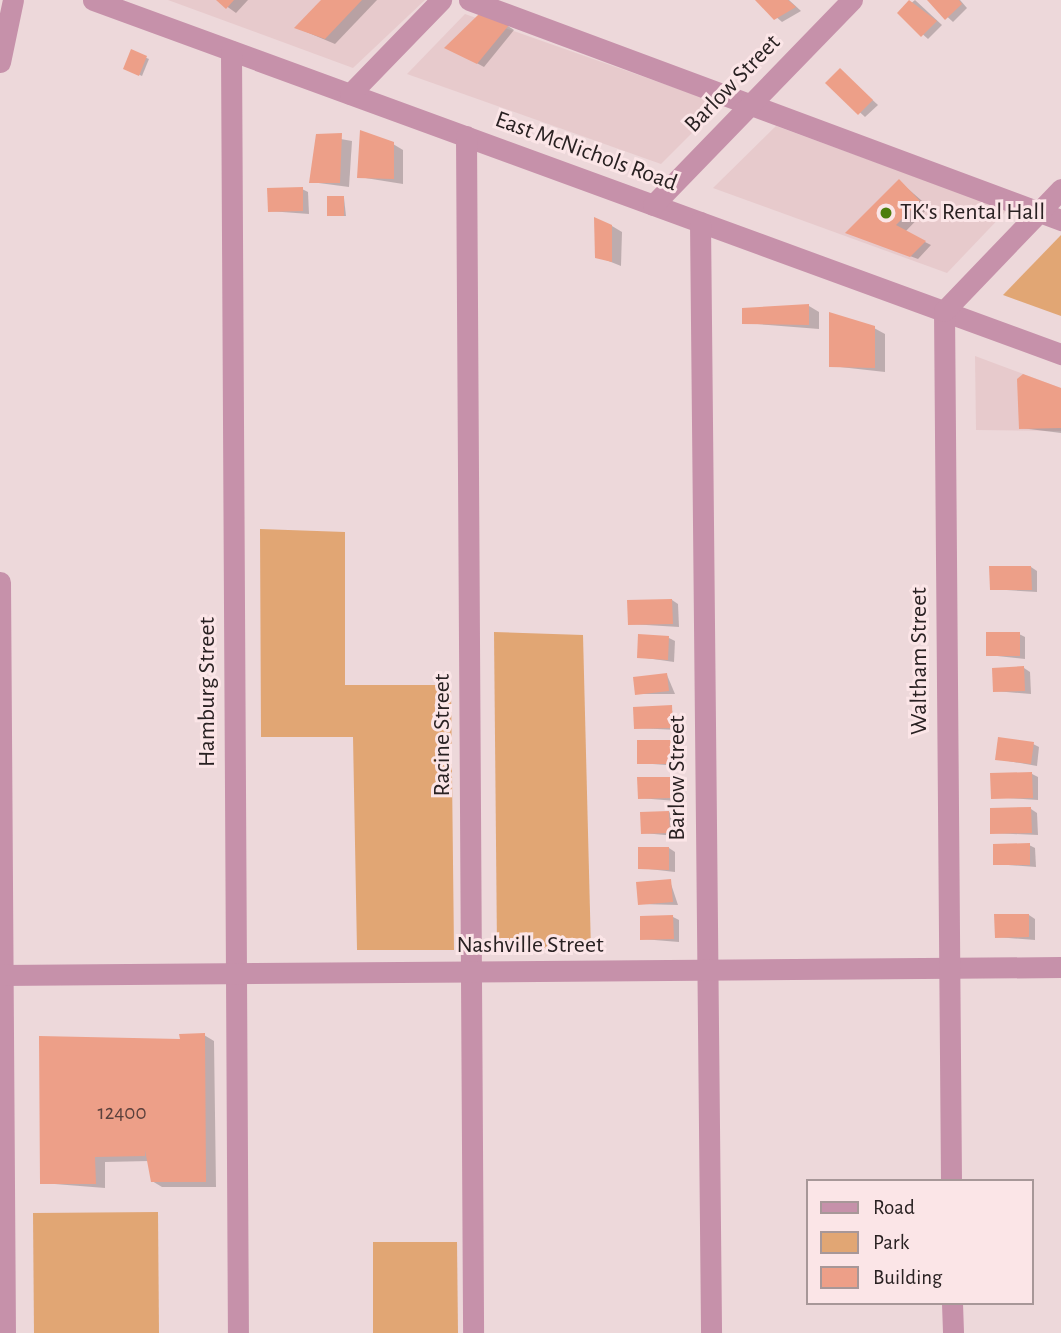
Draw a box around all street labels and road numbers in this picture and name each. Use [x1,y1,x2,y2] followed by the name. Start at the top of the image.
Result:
[679,29,787,139] street label: Barlow Street
[491,106,681,198] street label: East McNichols Road
[906,587,934,735] street label: Waltham Street
[194,617,222,767] street label: Hamburg Street
[429,674,457,796] street label: Racine Street
[664,715,692,841] street label: Barlow Street
[456,932,604,960] street label: Nashville Street

